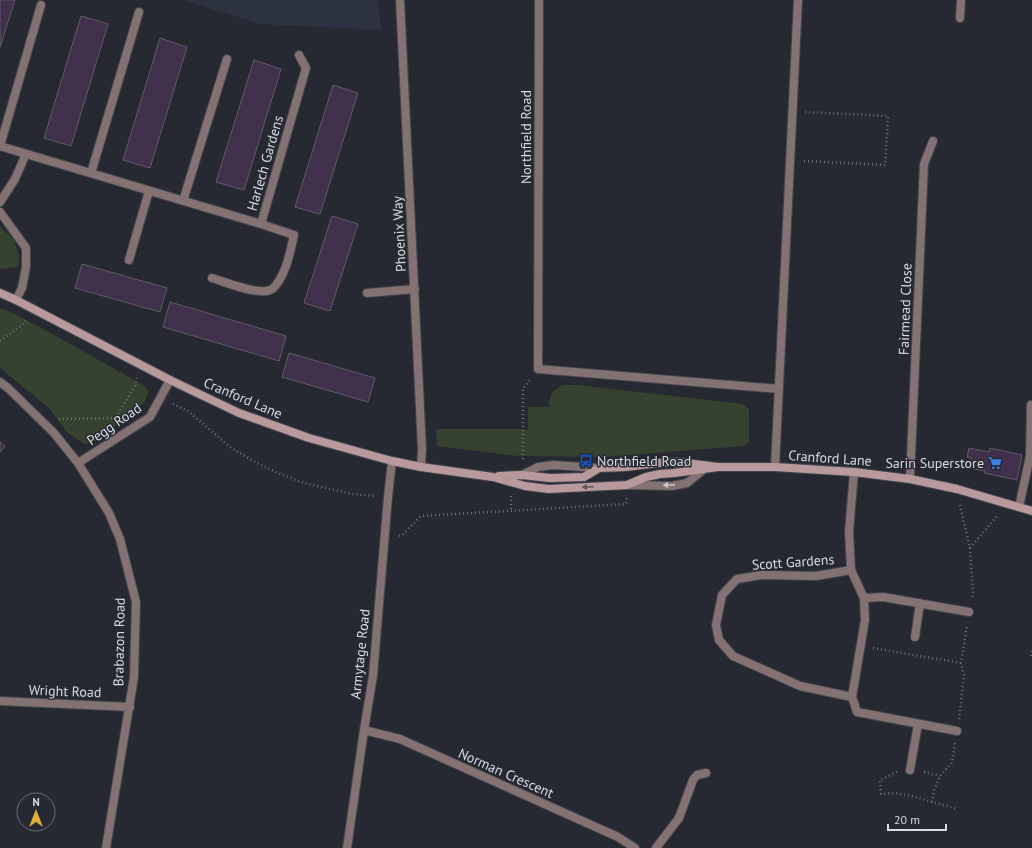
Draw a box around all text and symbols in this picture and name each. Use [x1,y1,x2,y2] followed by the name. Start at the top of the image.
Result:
[517,90,535,184] street label: Northfield Road
[243,113,287,213] street label: Harlech Gardens
[388,195,410,273] street label: Phoenix Way
[894,263,916,355] street label: Fairmead Close
[201,373,285,423] street label: Cranford Lane
[83,399,145,449] street label: Pegg Road
[788,446,872,470] street label: Cranford Lane
[597,452,691,470] place label: Northfield Road
[578,453,594,469] bus stop icon: Northfield Road
[885,454,984,472] place label: Sarin Superstore
[987,455,1003,471] supermarket icon: Sarin Superstore
[663,482,675,489] one-way arrow
[582,483,594,490] one-way arrow
[751,550,835,574] street label: Scott Gardens
[109,597,129,687] street label: Brabazon Road
[346,608,374,700] street label: Armytage Road
[28,681,102,701] street label: Wright Road
[456,744,557,802] street label: Norman Crescent
[16,792,56,832] north arrow
[32,795,40,809] text: N
[888,806,946,832] scale bar
[894,812,920,827] text: 20 m

